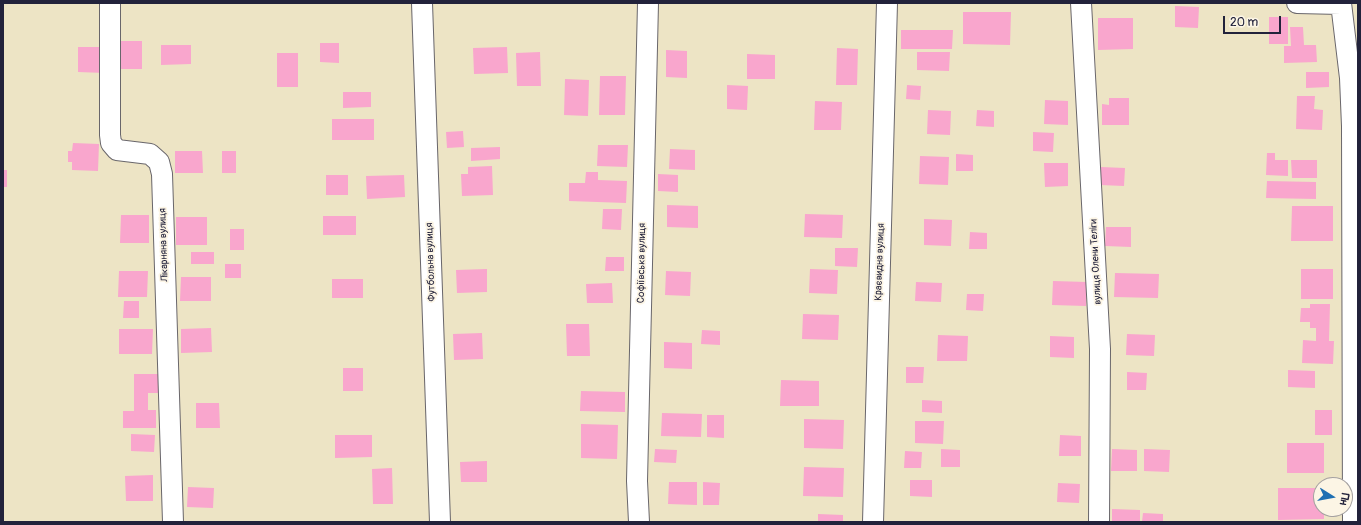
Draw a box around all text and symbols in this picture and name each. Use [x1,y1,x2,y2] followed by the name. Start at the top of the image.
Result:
[1225,8,1283,34] scale bar
[1230,15,1258,30] text: 20 m
[157,208,171,282] street label: Лікарняна вулиця
[1088,219,1104,305] street label: вулиця Олени Теліги
[424,222,438,302] street label: Футбольна вулиця
[635,223,649,303] street label: Софіївська вулиця
[873,223,887,301] street label: Краєвидна вулиця
[1313,477,1353,517] north arrow
[1337,492,1352,506] text: Пн

